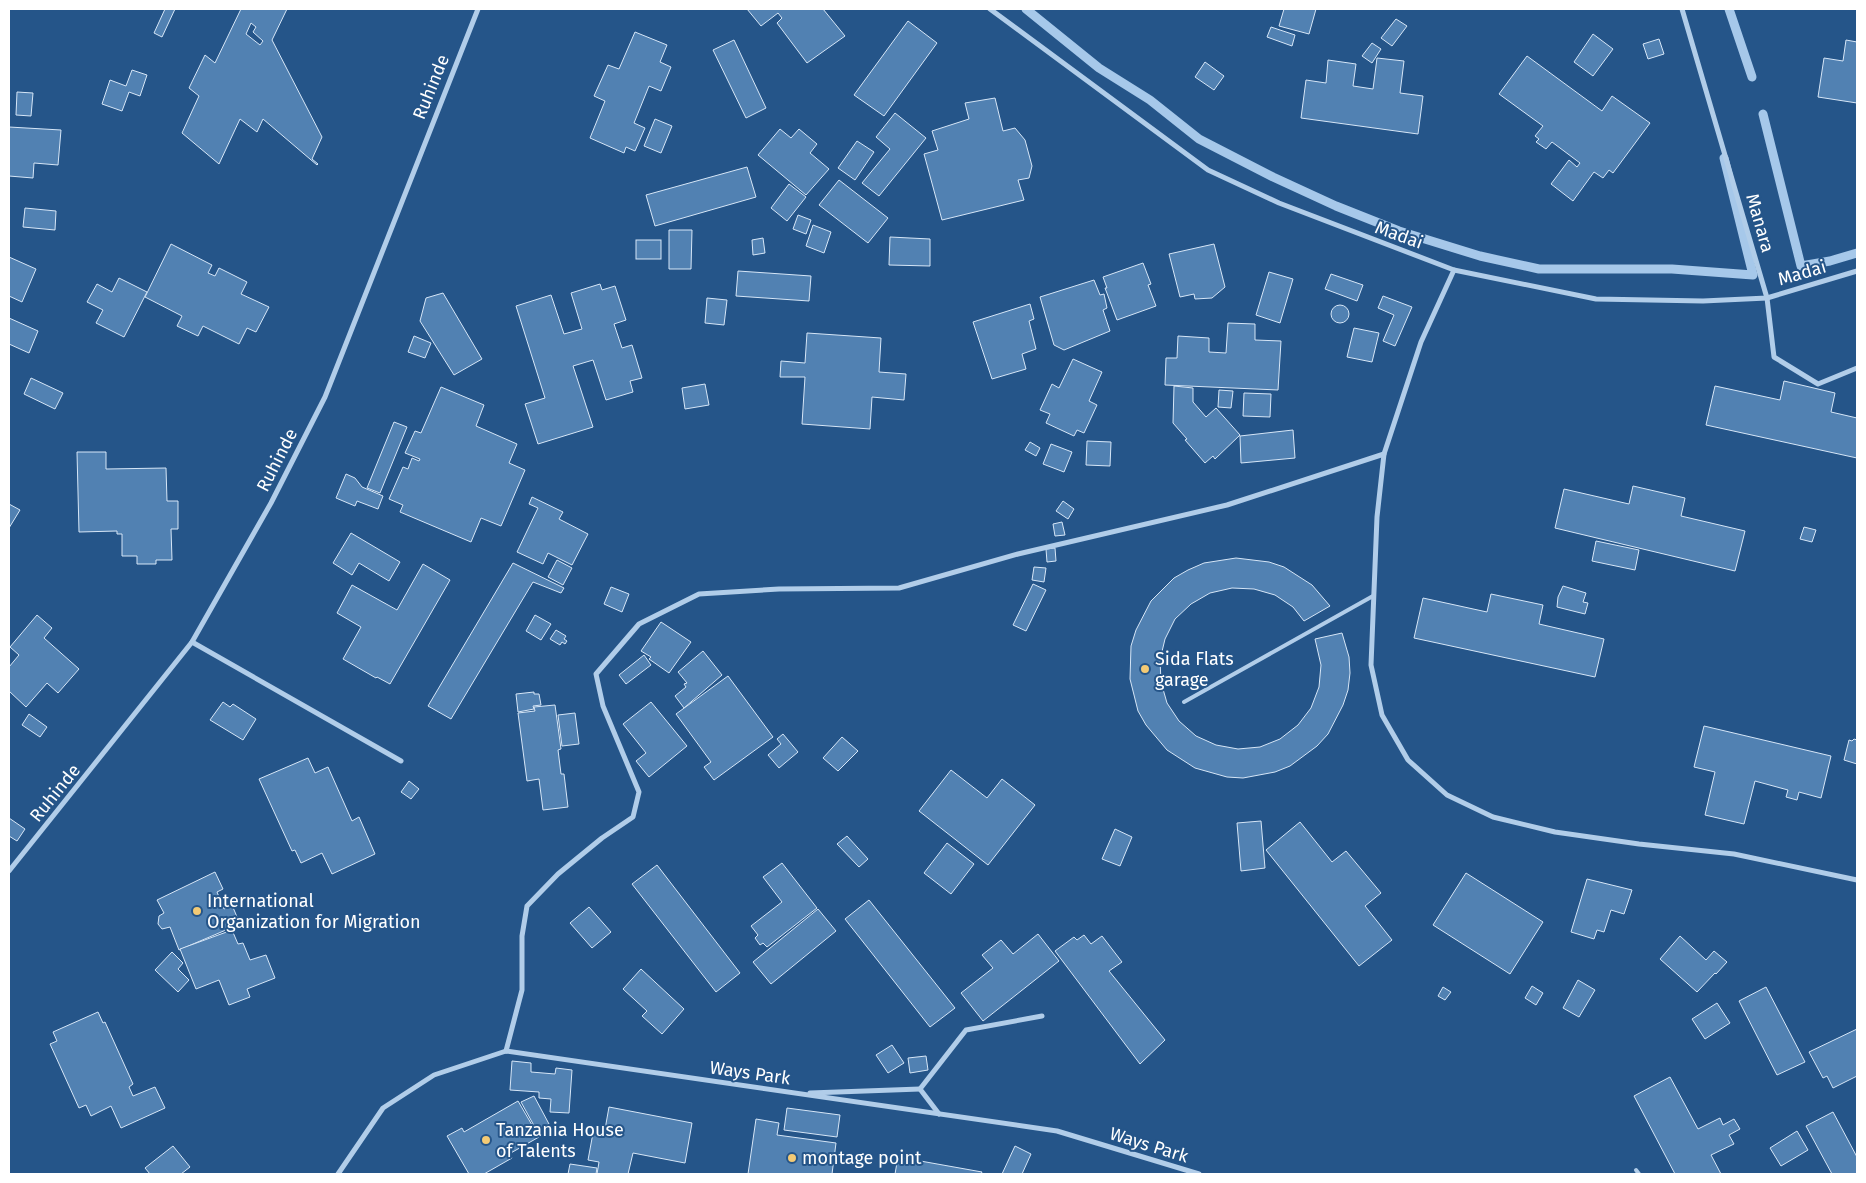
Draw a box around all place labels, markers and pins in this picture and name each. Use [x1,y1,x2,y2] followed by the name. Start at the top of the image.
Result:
[1155,648,1234,691] place label: Sida Flats garage
[1139,663,1151,675] marker: Sida Flats garage
[207,890,421,933] place label: International Organization for Migration
[191,905,203,917] marker: International Organization for Migration
[496,1119,624,1162] place label: Tanzania House of Talents
[480,1134,492,1146] marker: Tanzania House of Talents
[802,1147,922,1169] place label: montage point
[786,1152,798,1164] marker: montage point

